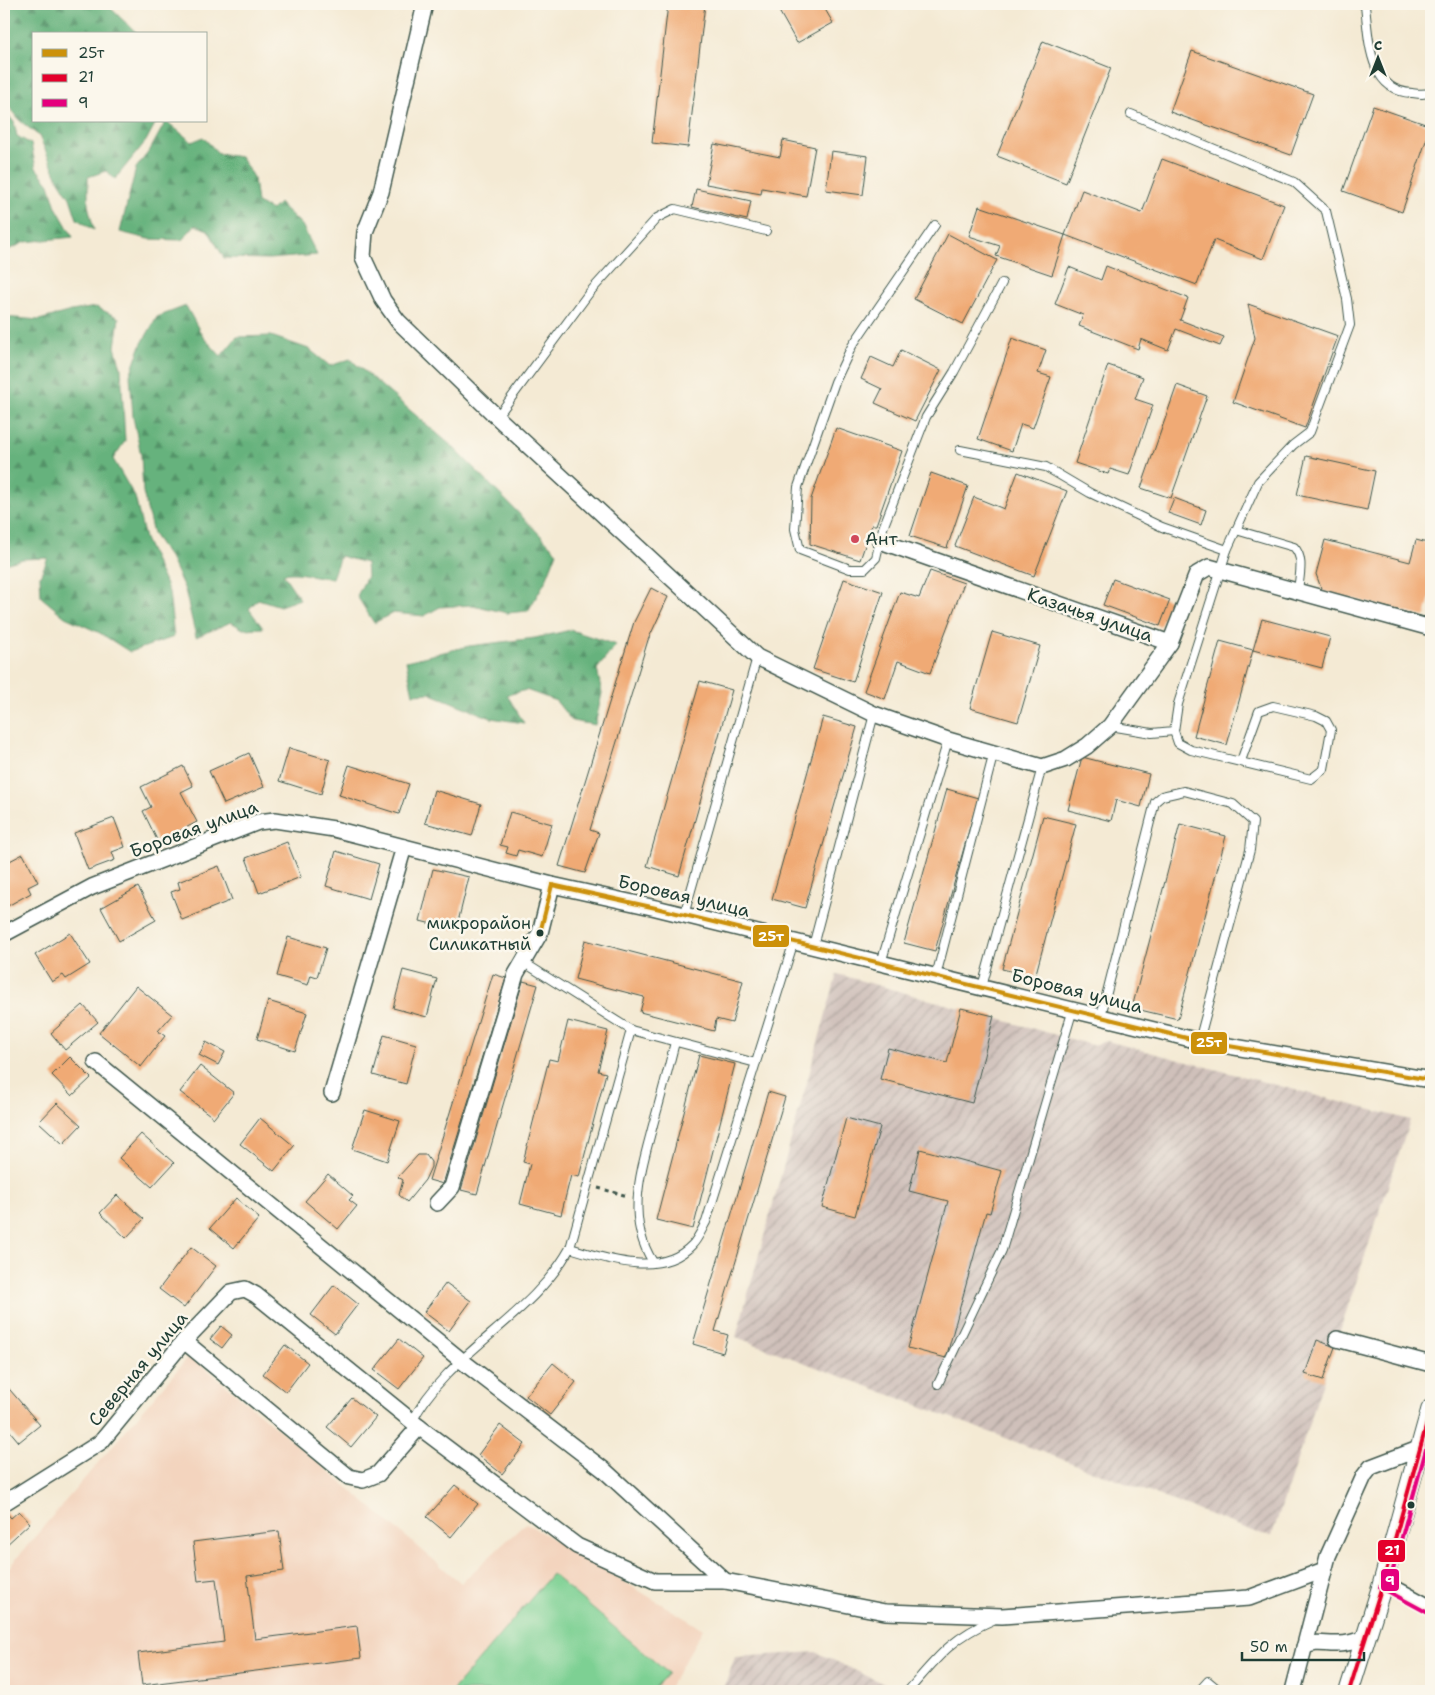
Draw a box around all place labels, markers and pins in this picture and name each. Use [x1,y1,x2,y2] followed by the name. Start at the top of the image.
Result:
[865,527,899,551] place label: Ант
[849,533,861,545] marker: Ант
[426,912,531,955] place label: микрорайон Силикатный
[535,928,545,938] marker: микрорайон Силикатный
[1406,1500,1416,1510] unlabelled marker

